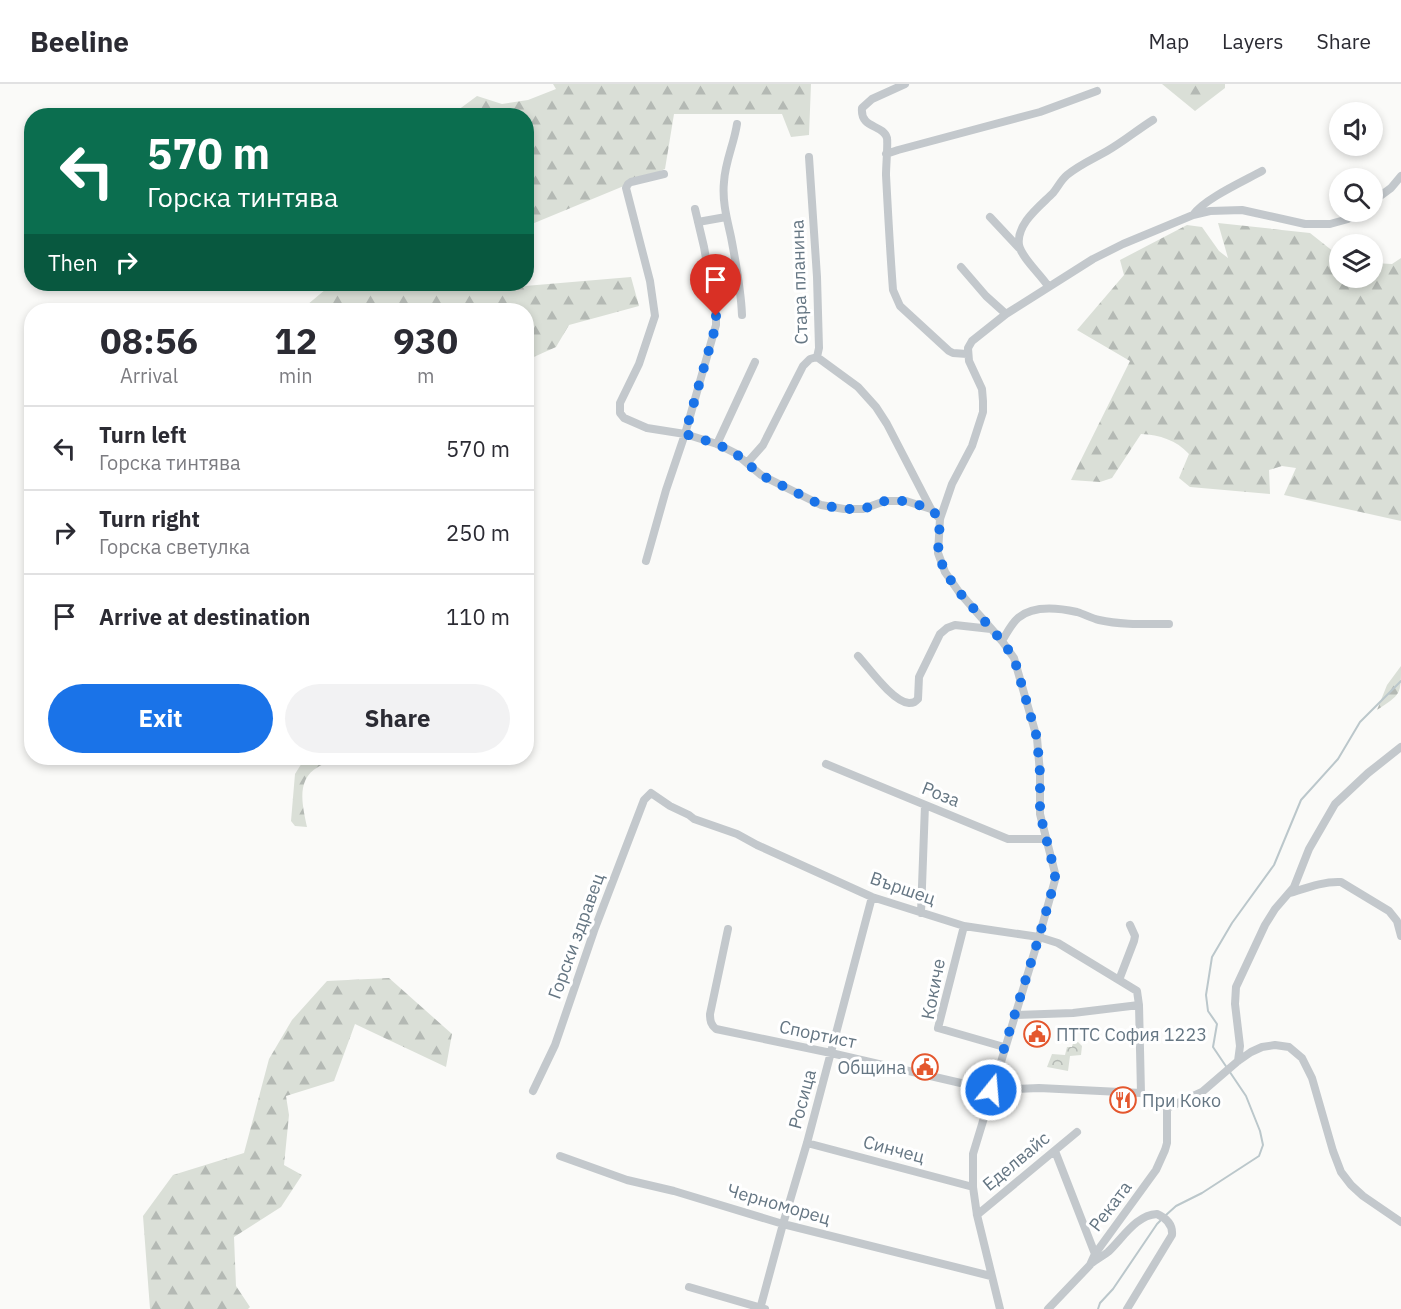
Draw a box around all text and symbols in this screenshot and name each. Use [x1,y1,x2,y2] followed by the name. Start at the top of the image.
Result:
[30,23,129,60] text: Beeline
[1149,27,1189,55] text: Map
[1222,27,1284,55] text: Layers
[1317,27,1371,55] text: Share
[1329,102,1383,288] map controls
[1329,102,1383,156] button: sound
[147,126,270,181] text: 570 m
[48,132,126,210] icon: left
[1329,168,1383,222] button: search
[147,179,338,214] text: Горска тинтява
[785,219,813,345] street label: Стара планина
[1329,234,1383,288] button: layers
[110,246,143,279] icon: right
[48,248,98,277] text: Then
[690,254,741,316] pin
[699,263,732,296] icon: arrive
[100,317,198,364] text: 08:56
[274,317,317,364] text: 12
[393,317,458,364] text: 930
[120,362,178,389] text: Arrival
[279,362,313,389] text: min
[417,362,434,389] text: m
[99,420,187,449] text: Turn left
[48,432,81,465] icon: left
[446,434,510,463] text: 570 m
[99,449,241,476] text: Горска тинтява
[99,504,200,533] text: Turn right
[48,516,81,549] icon: right
[446,518,510,547] text: 250 m
[99,533,250,560] text: Горска светулка
[48,600,81,633] icon: arrive
[99,602,310,631] text: Arrive at destination
[446,602,510,631] text: 110 m
[48,684,273,753] button: Exit
[285,684,510,753] button: Share
[919,776,964,812] street label: Роза
[867,866,939,910] street label: Вършец
[543,870,609,1002] street label: Горски здравец
[916,956,950,1021] street label: Кокиче
[777,1015,859,1054] street label: Спортист
[1022,1019,1052,1049] public building icon: ПТТС София 1223
[1056,1023,1207,1046] place label: ПТТС София 1223
[910,1052,940,1082] public building icon: Община
[837,1056,906,1079] place label: Община
[959,1058,1023,1122] position arrow
[783,1066,821,1131] street label: Росица
[1108,1085,1138,1115] restaurant icon: При Коко
[1142,1089,1221,1112] place label: При Коко
[978,1126,1054,1196] street label: Еделвайс
[861,1130,927,1168] street label: Синчец
[1084,1176,1137,1236] street label: Реката
[725,1178,833,1230] street label: Черноморец

